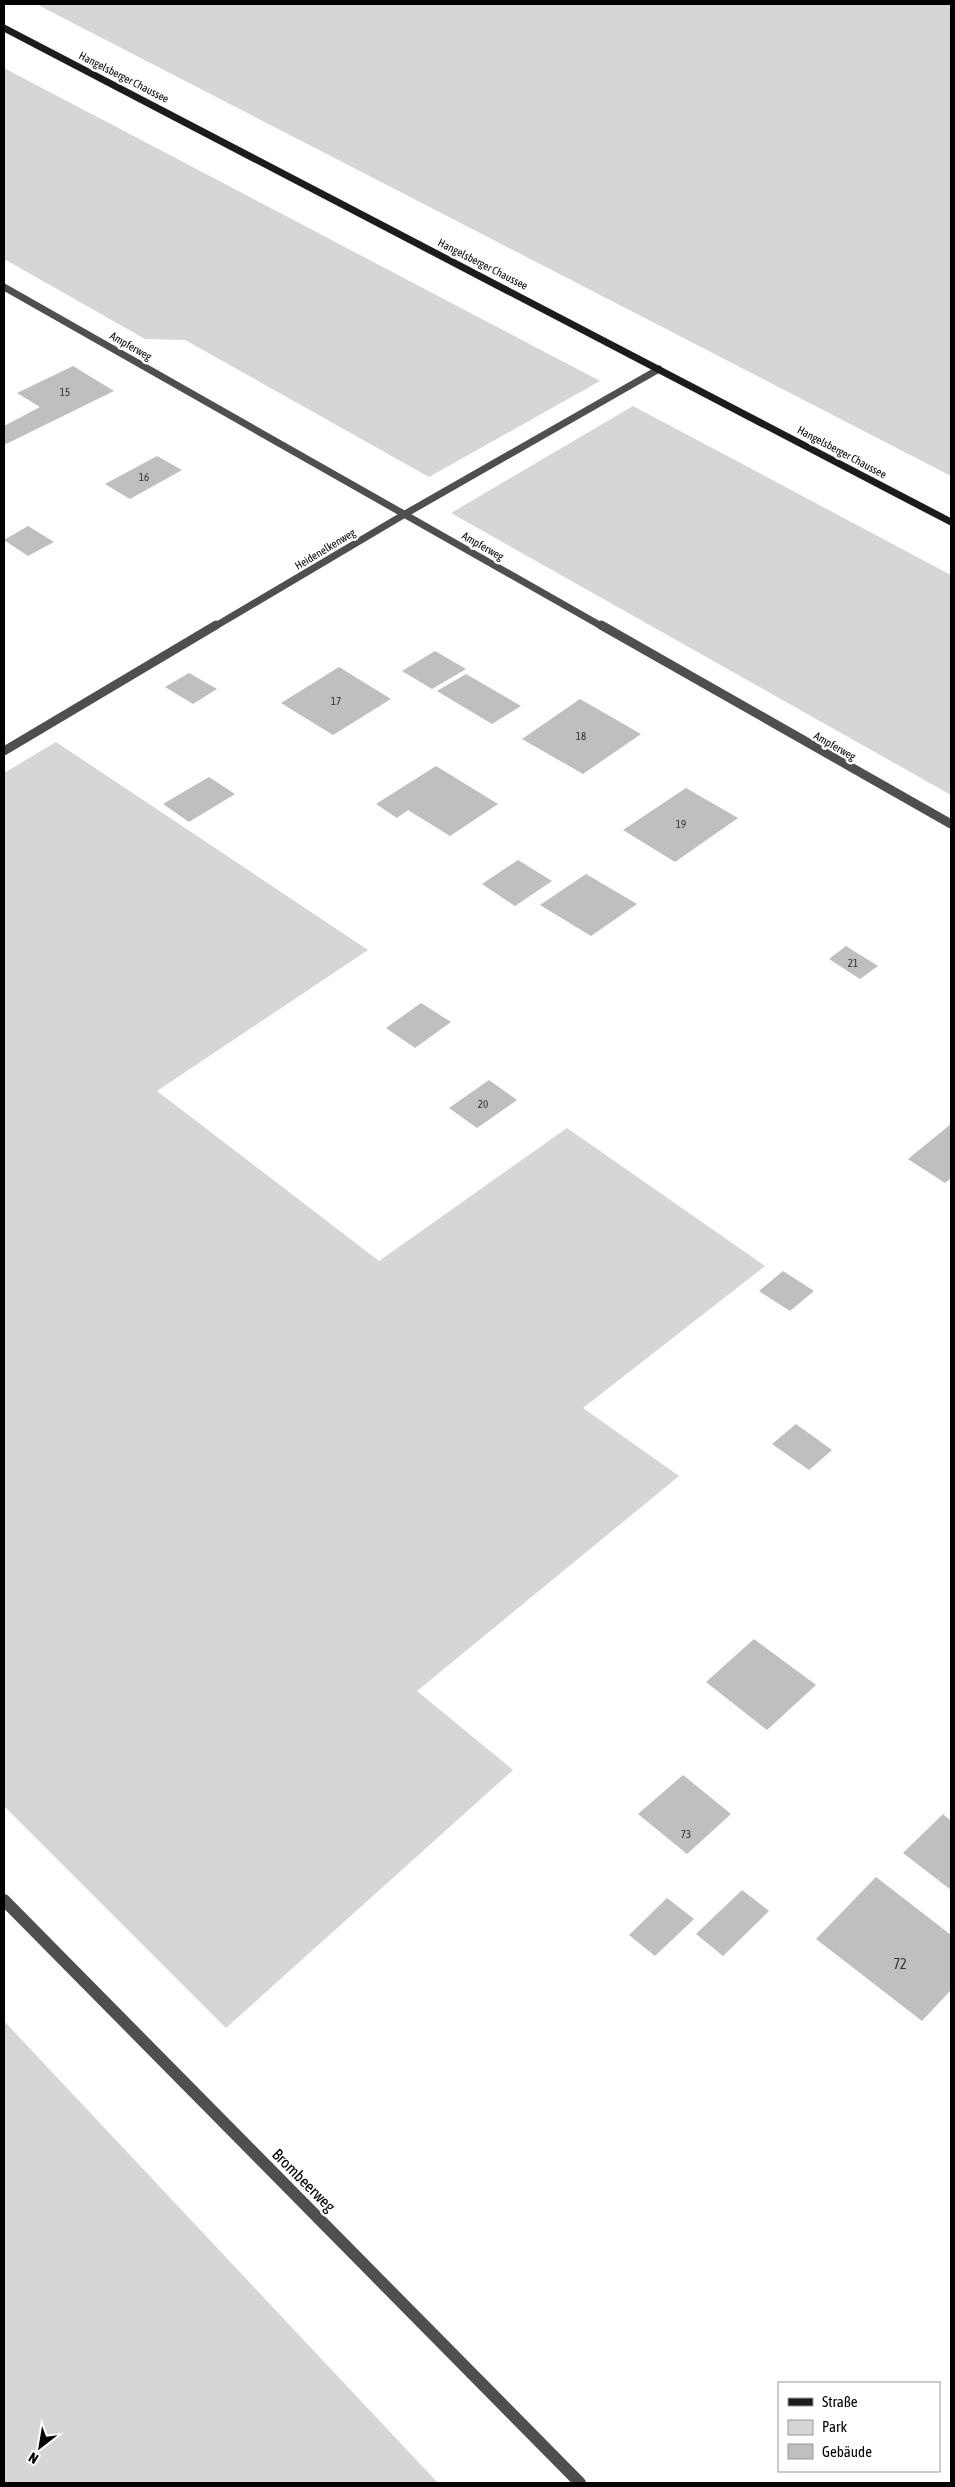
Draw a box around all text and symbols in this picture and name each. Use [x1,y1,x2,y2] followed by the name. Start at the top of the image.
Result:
[77,49,171,105] street label: Hangelsberger Chaussee
[436,236,530,292] street label: Hangelsberger Chaussee
[108,329,154,363] street label: Ampferweg
[60,386,70,398] house number: 15
[796,423,888,481] street label: Hangelsberger Chaussee
[139,471,149,483] house number: 16
[293,526,358,572] street label: Heidenelkenweg
[460,529,506,563] street label: Ampferweg
[331,695,341,707] house number: 17
[812,729,858,763] street label: Ampferweg
[576,730,586,742] house number: 18
[676,818,686,830] house number: 19
[848,957,858,969] house number: 21
[478,1098,488,1110] house number: 20
[681,1828,691,1840] house number: 73
[893,1956,907,1972] house number: 72
[268,2145,339,2216] street label: Brombeerweg
[778,2382,940,2472] legend
[822,2393,858,2410] text: Straße
[822,2418,847,2435] text: Park
[15,2422,65,2472] north arrow
[822,2443,872,2460] text: Gebäude
[26,2449,41,2467] text: N

